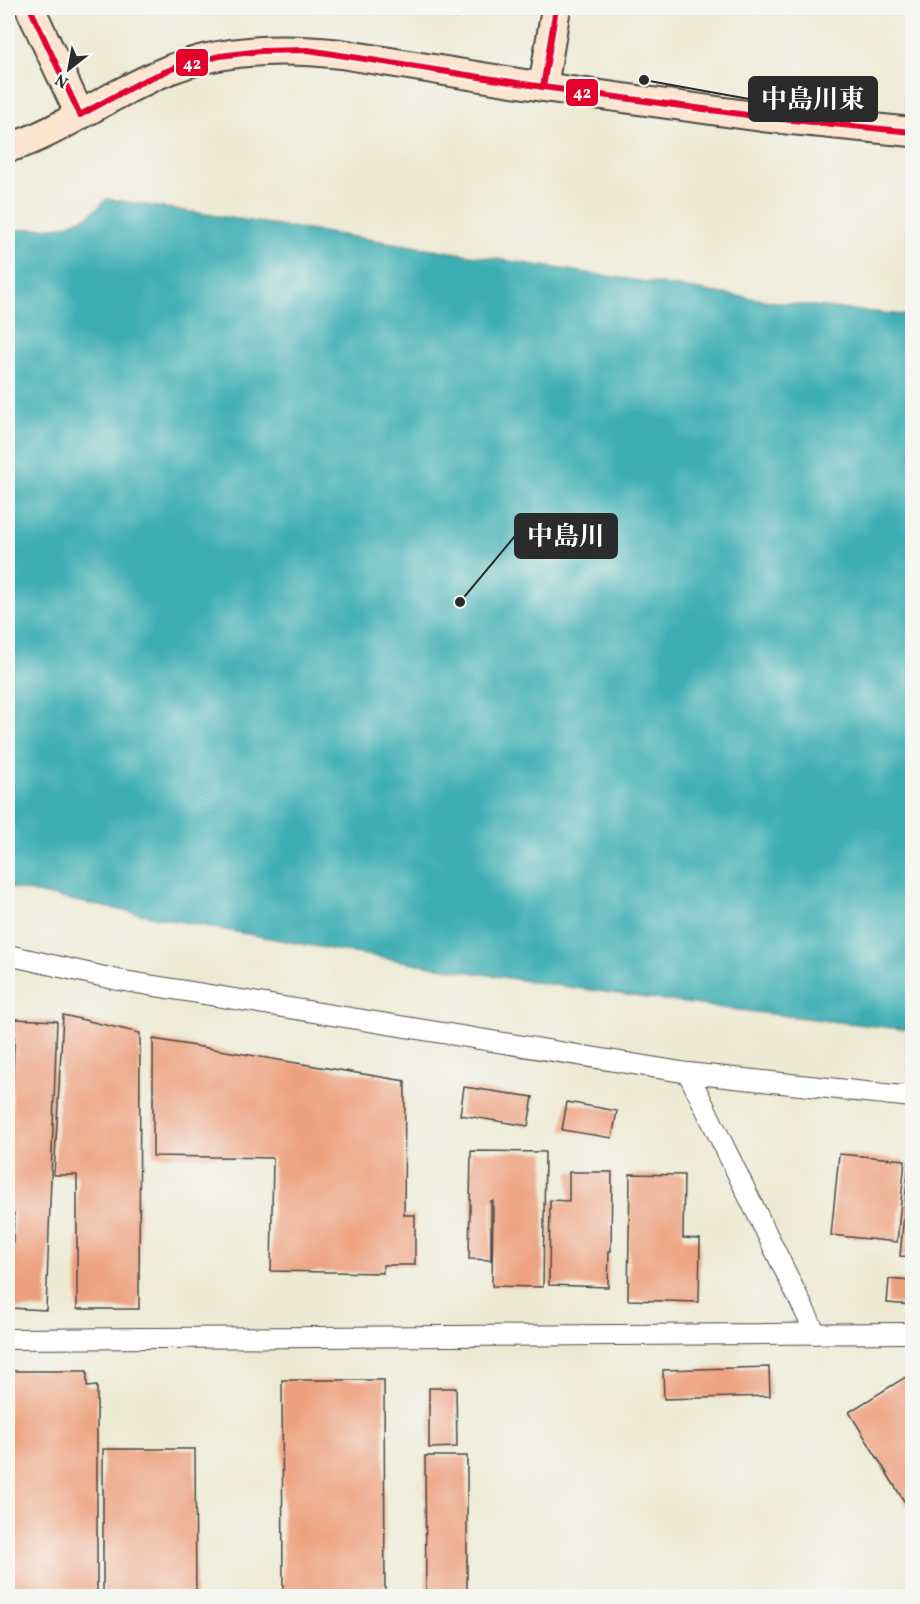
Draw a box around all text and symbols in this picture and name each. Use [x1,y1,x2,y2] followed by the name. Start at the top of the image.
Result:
[39,39,99,99] north arrow
[175,48,209,77] line badge: 42
[183,54,201,76] text: 42
[51,68,73,93] text: N
[749,77,877,121] callout: 中島川東
[565,78,599,107] line badge: 42
[573,83,591,105] text: 42
[761,83,865,119] text: 中島川東
[515,514,617,558] callout: 中島川
[527,520,605,556] text: 中島川

